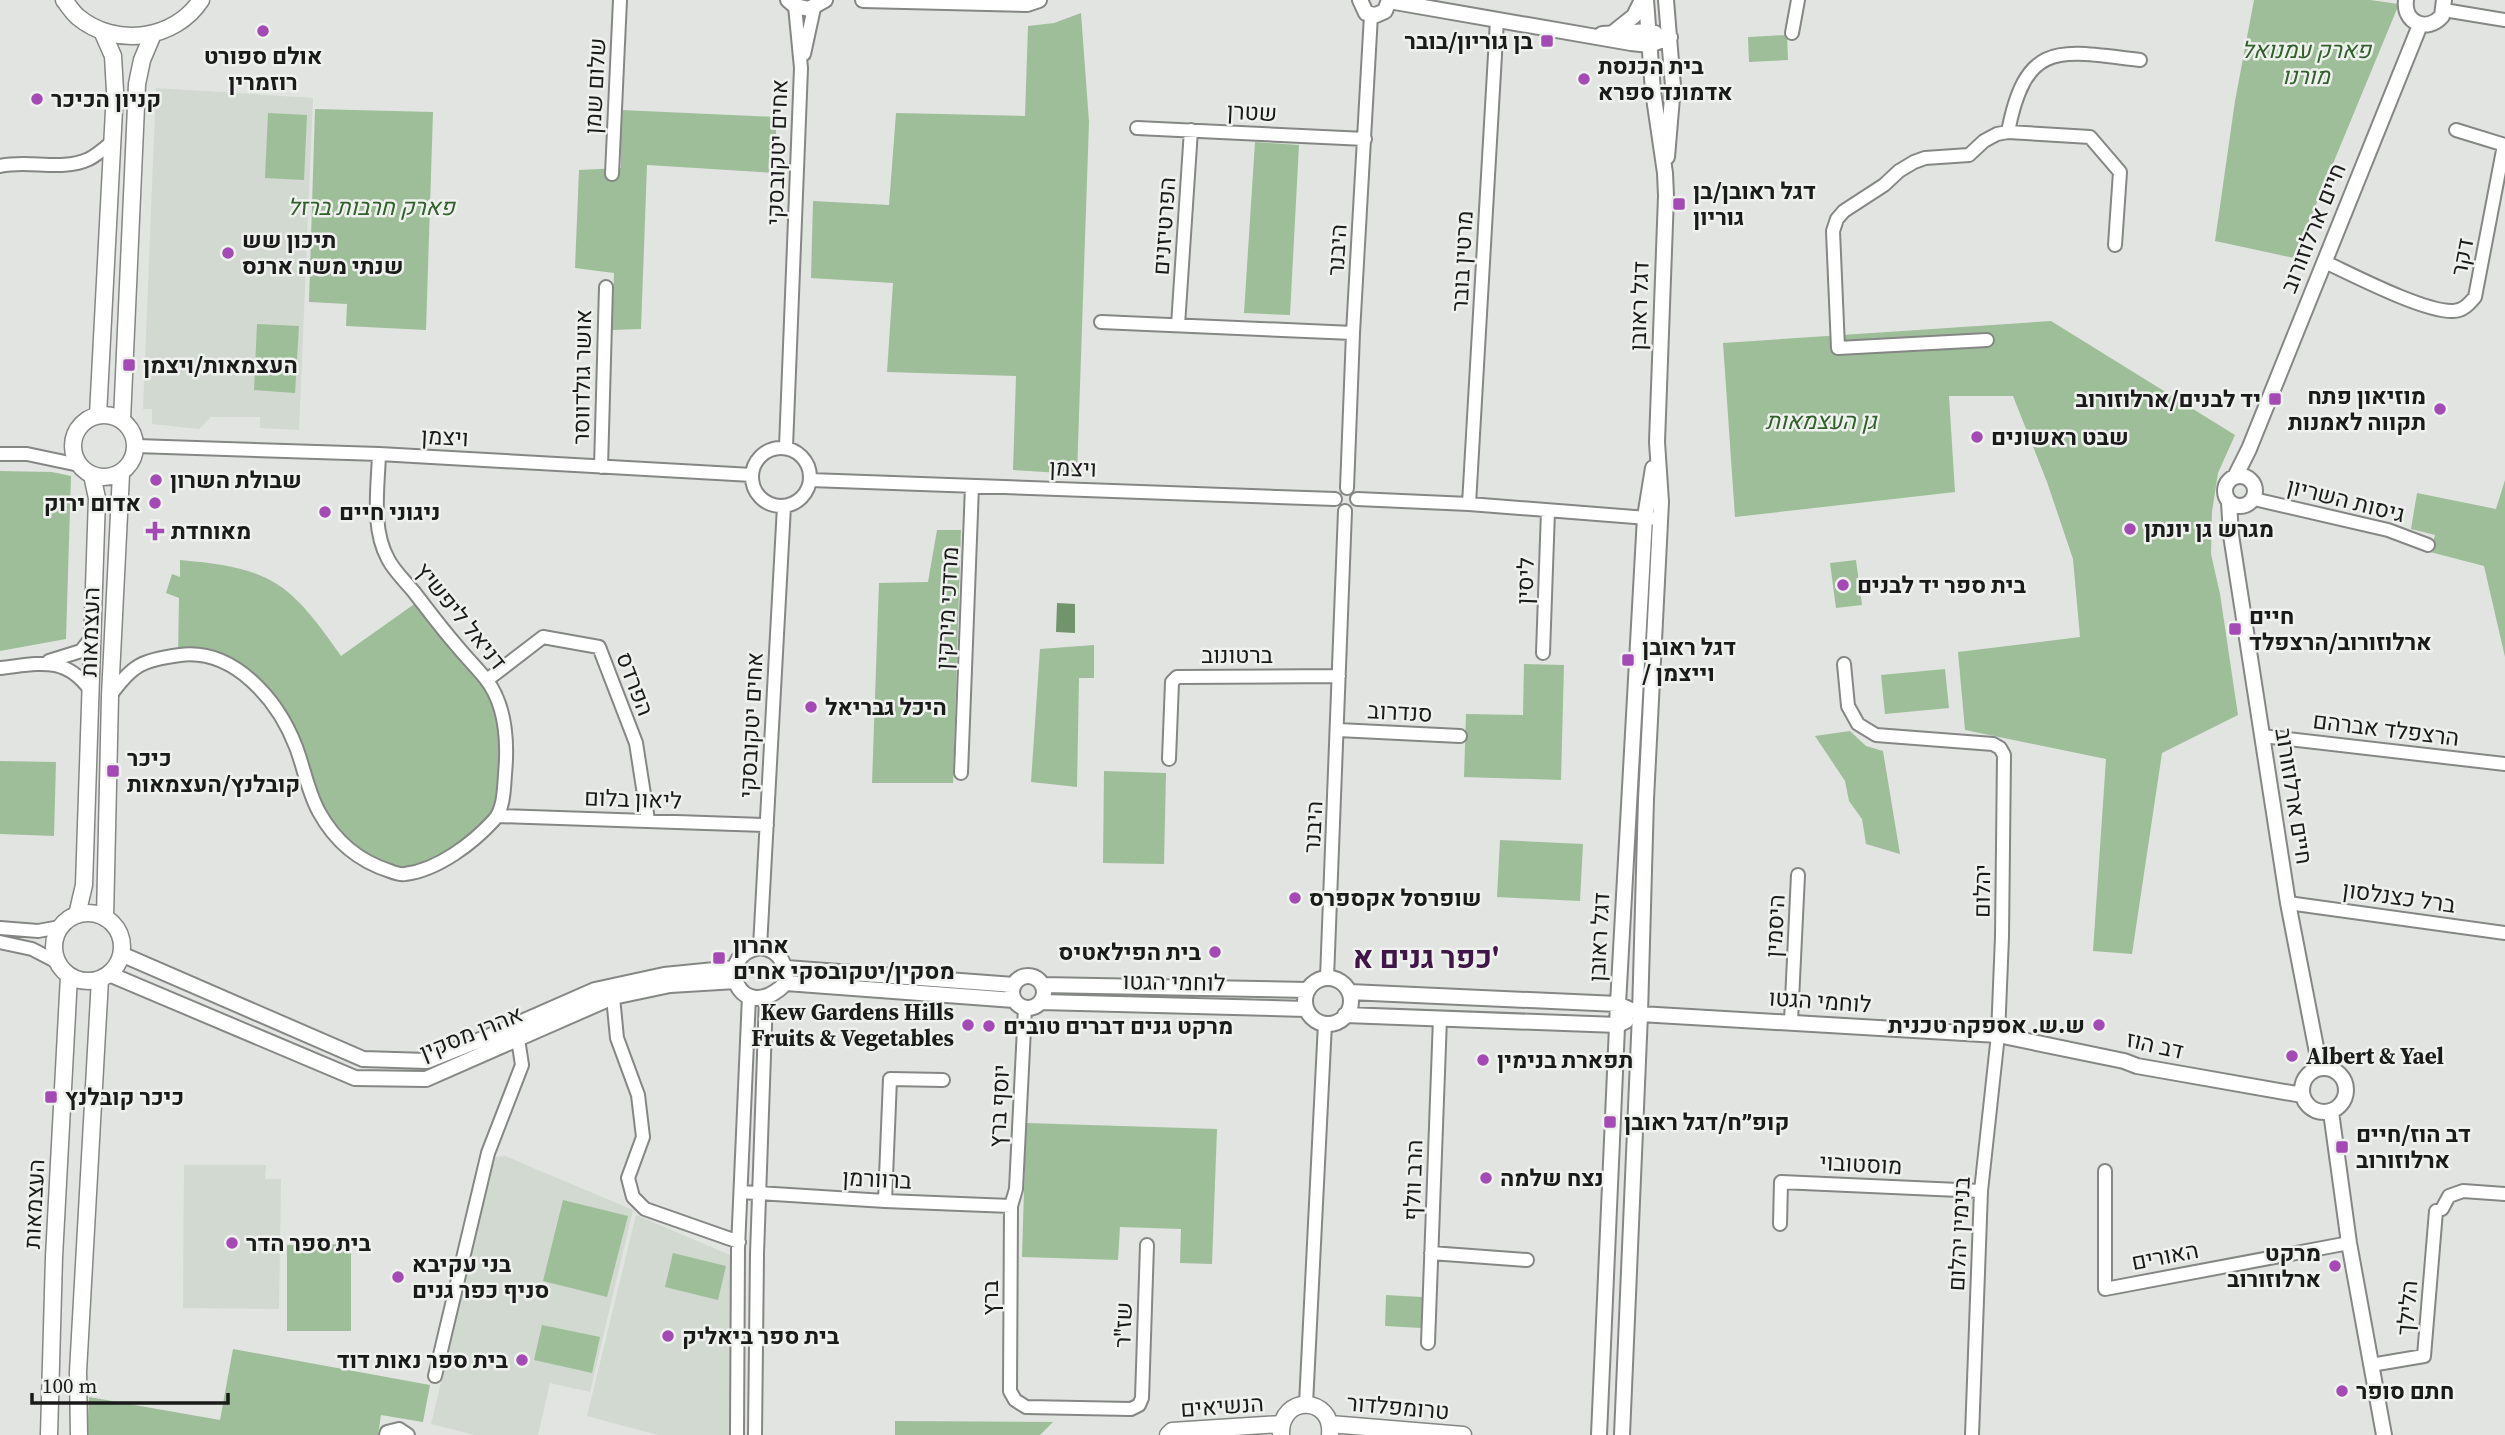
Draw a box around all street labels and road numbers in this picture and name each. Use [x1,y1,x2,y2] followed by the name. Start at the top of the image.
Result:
[577,37,613,135] street label: שלום שמן
[758,79,796,225] street label: אחים יטקובסקי
[1226,95,1278,129] street label: שטרן
[2272,158,2354,298] street label: חיים ארלוזורוב
[1145,176,1183,276] street label: הפרטיזנים
[1443,210,1481,312] street label: מרטין בובר
[1319,223,1355,277] street label: היבנר
[2443,235,2481,278] street label: דקר
[1621,261,1657,351] street label: דגל ראובן
[565,309,599,445] street label: אושר גולדווסר
[420,420,470,454] street label: ויצמן
[1049,451,1097,485] street label: ויצמן
[2284,470,2408,530] street label: גיסות השריון
[928,546,966,670] street label: מרדכי מירקין
[408,555,514,677] street label: דניאל ליפשיץ
[1508,557,1542,605] street label: ליסין
[72,587,108,677] street label: העצמאות
[1201,639,1273,671] street label: ברטונוב
[608,648,662,720] street label: הפרדס
[731,651,771,799] street label: אחים יטקובסקי
[1367,694,1433,730] street label: סנדרוב
[2311,704,2461,754] street label: הרצפלד אברהם
[2267,726,2321,866] street label: חיים ארלוזורוב
[584,781,682,817] street label: ליאון בלום
[1296,800,1330,854] street label: היבנר
[1966,864,1998,918] street label: יהלום
[2340,873,2458,921] street label: ברל כצנלסון
[1581,891,1617,983] street label: דגל ראובן
[1757,894,1793,958] street label: היסמין
[1122,965,1226,999] street label: לוחמי הגטו
[1768,981,1872,1021] street label: לוחמי הגטו
[415,998,527,1068] street label: אהרן מסקין
[2123,1023,2187,1067] street label: דב הוז
[981,1064,1017,1148] street label: יוסף ברץ
[1396,1139,1430,1221] street label: הרב וולף
[1819,1146,1903,1182] street label: מוסטובוי
[16,1158,52,1250] street label: העצמאות
[841,1161,913,1197] street label: ברוורמן
[1940,1176,1978,1292] street label: בנימין יהלום
[2129,1234,2201,1278] street label: האורים
[2389,1279,2425,1337] street label: הלילך
[974,1280,1006,1316] street label: ברץ
[1106,1302,1140,1348] street label: שז"ר
[1179,1387,1265,1425] street label: הנשיאים
[1345,1387,1451,1427] street label: טרומפלדור

